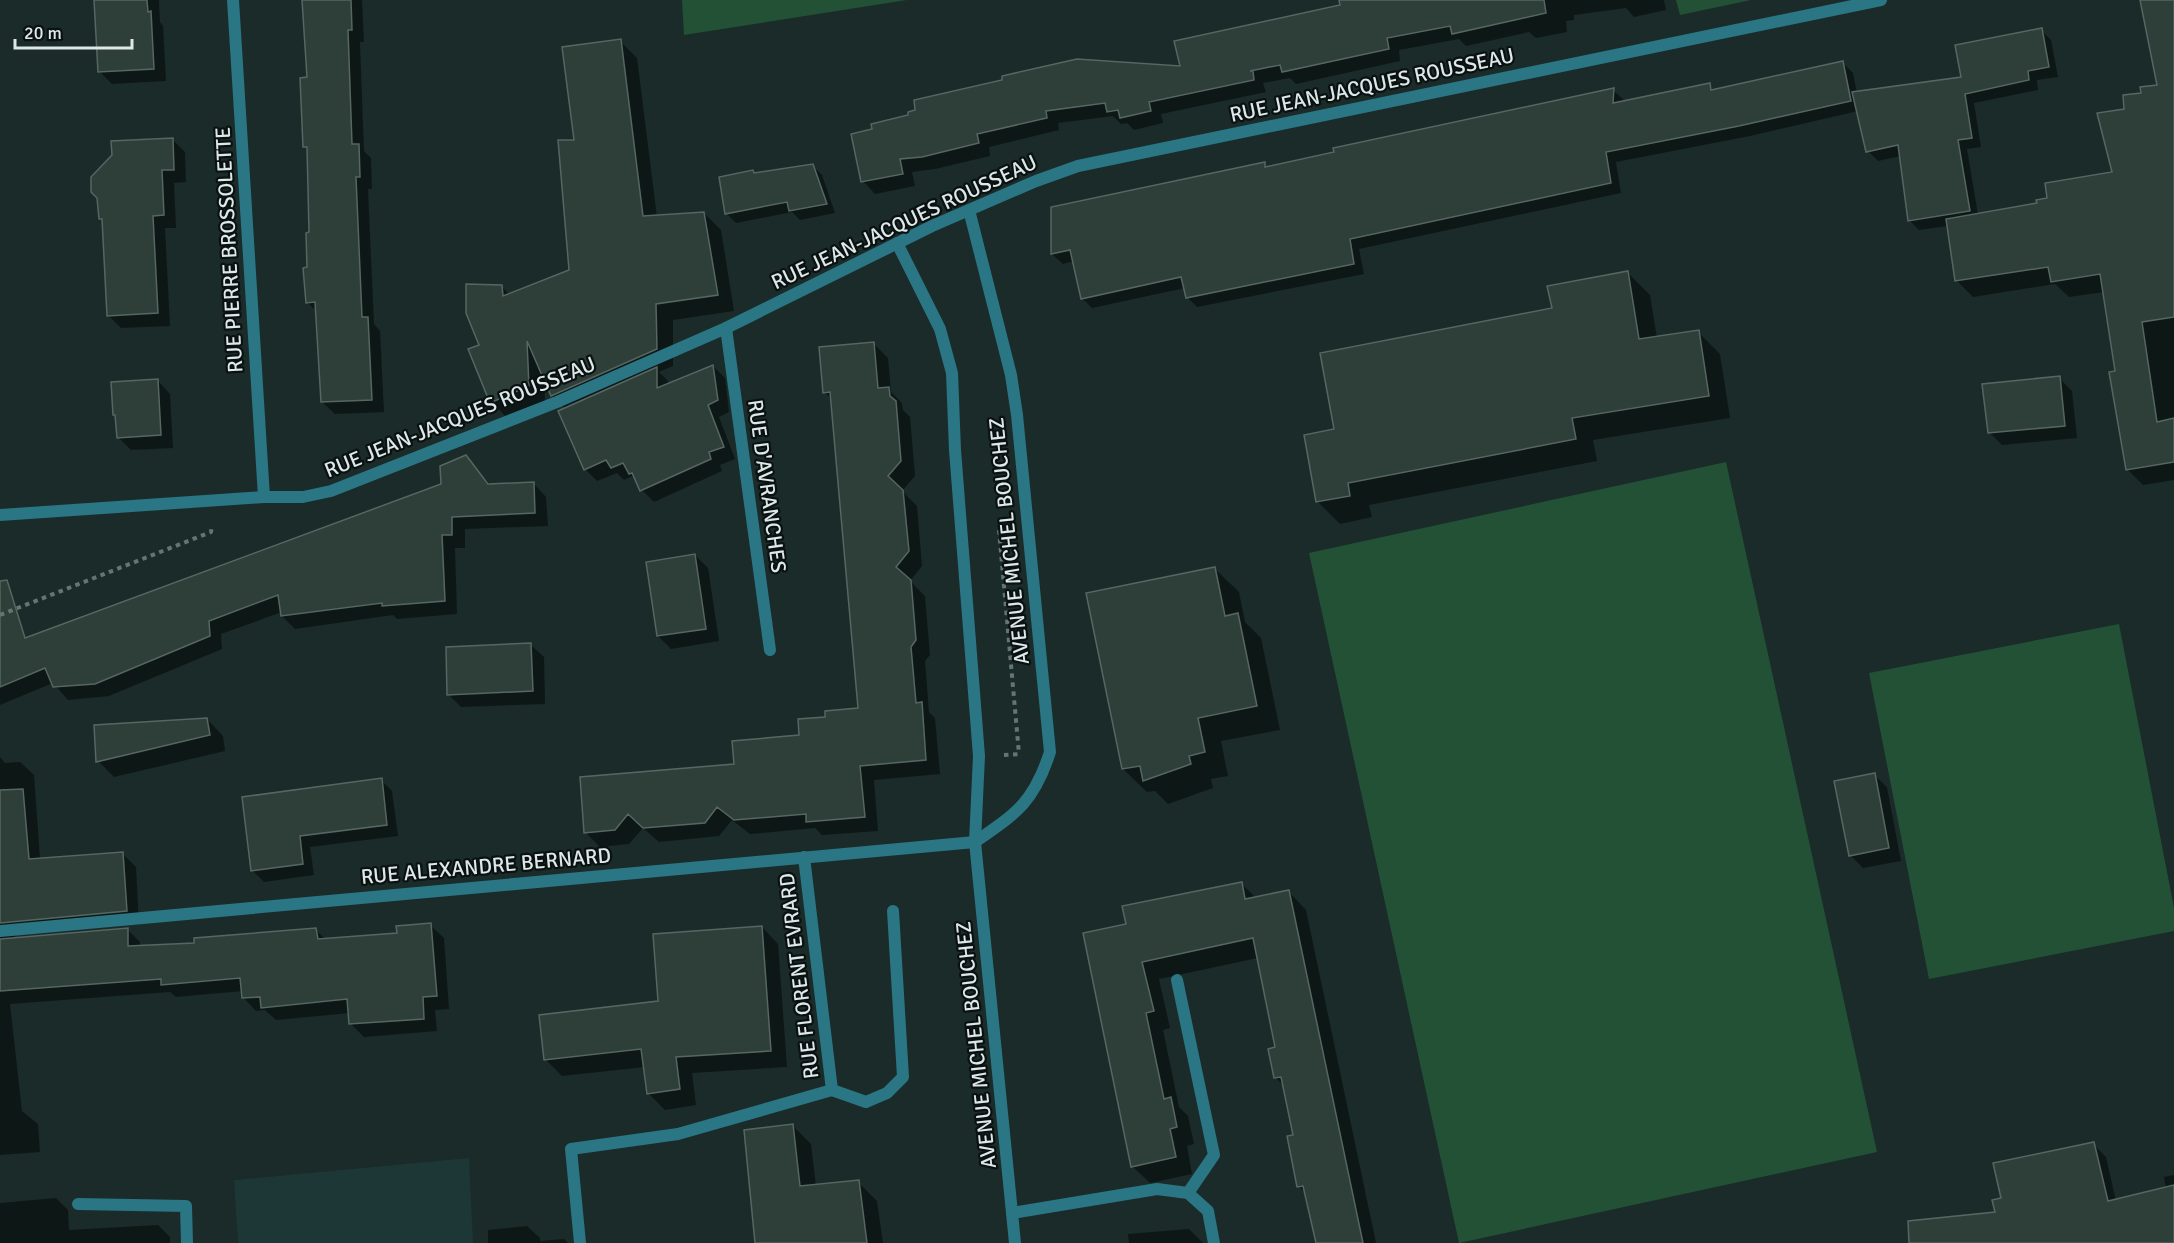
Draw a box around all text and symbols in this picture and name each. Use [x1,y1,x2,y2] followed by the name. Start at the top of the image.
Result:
[15,12,132,50] scale bar
[24,22,62,44] text: 20 m
[1227,42,1517,128] street label: RUE JEAN-JACQUES ROUSSEAU
[210,126,248,374] street label: RUE PIERRE BROSSOLETTE
[767,149,1041,295] street label: RUE JEAN-JACQUES ROUSSEAU
[321,351,599,483] street label: RUE JEAN-JACQUES ROUSSEAU
[742,398,792,574] street label: RUE D'AVRANCHES
[983,416,1035,666] street label: AVENUE MICHEL BOUCHEZ
[360,842,612,890] street label: RUE ALEXANDRE BERNARD
[773,872,825,1080] street label: RUE FLORENT EVRARD
[950,920,1002,1170] street label: AVENUE MICHEL BOUCHEZ

